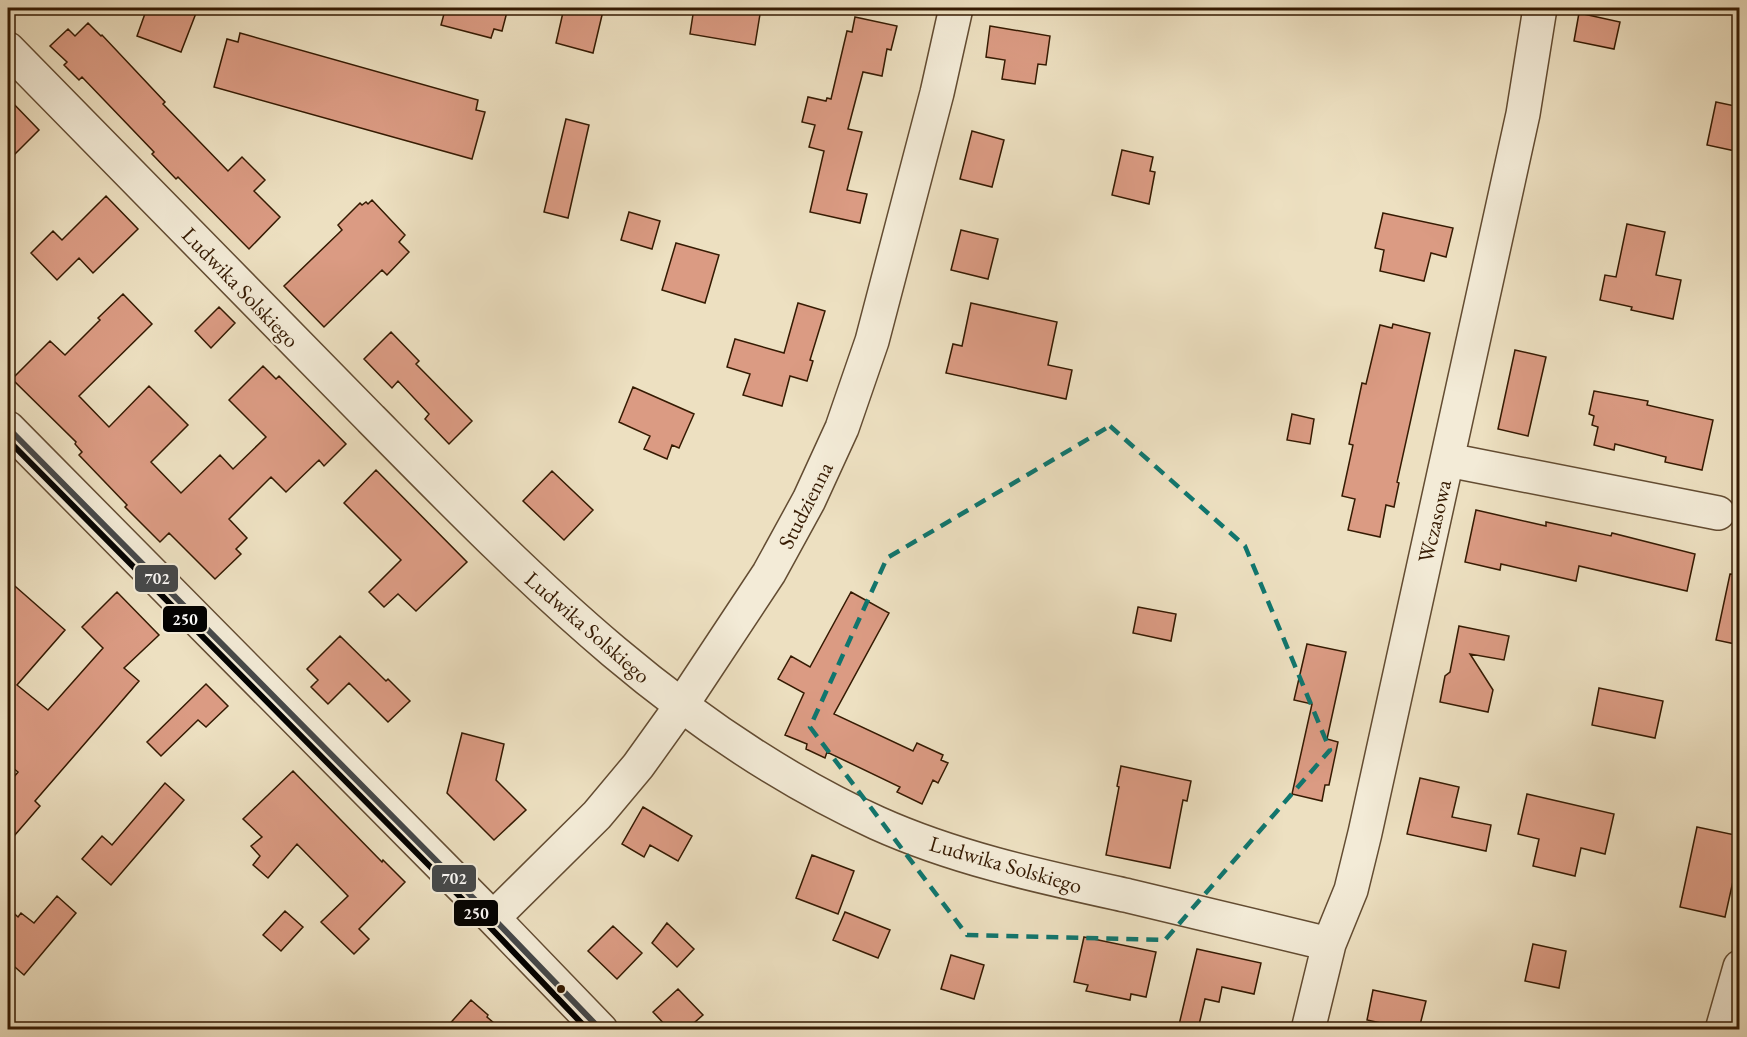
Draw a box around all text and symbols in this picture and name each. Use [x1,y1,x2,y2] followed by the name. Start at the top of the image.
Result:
[176,221,306,354] street label: Ludwika Solskiego
[771,457,840,554] street label: Studzienna
[1411,476,1458,566] street label: Wczasowa
[134,564,179,593] line badge: 702
[519,565,657,690] street label: Ludwika Solskiego
[144,568,170,589] text: 702
[162,605,208,633] line badge: 250
[172,609,198,630] text: 250
[926,829,1086,900] street label: Ludwika Solskiego
[431,864,477,893] line badge: 702
[441,868,467,889] text: 702
[453,899,499,927] line badge: 250
[463,903,489,924] text: 250
[555,983,567,995] unlabelled marker

